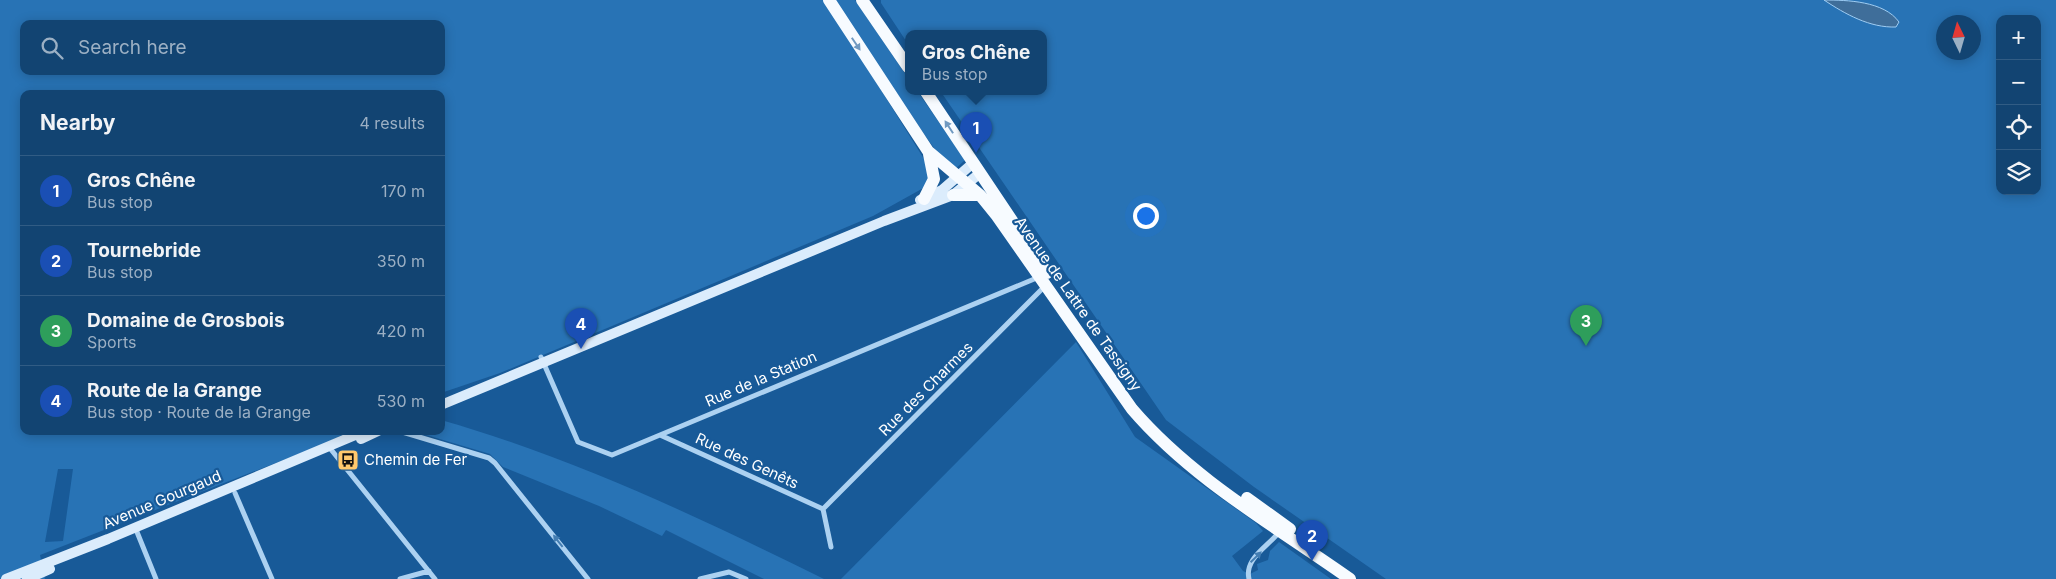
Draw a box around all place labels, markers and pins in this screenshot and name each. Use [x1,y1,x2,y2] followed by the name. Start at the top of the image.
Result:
[960,112,992,153] pin: 1
[1570,305,1602,346] pin: 3
[565,308,597,349] pin: 4
[336,448,360,472] bus stop icon: Chemin de Fer
[364,450,468,469] place label: Chemin de Fer
[1296,520,1328,561] pin: 2

